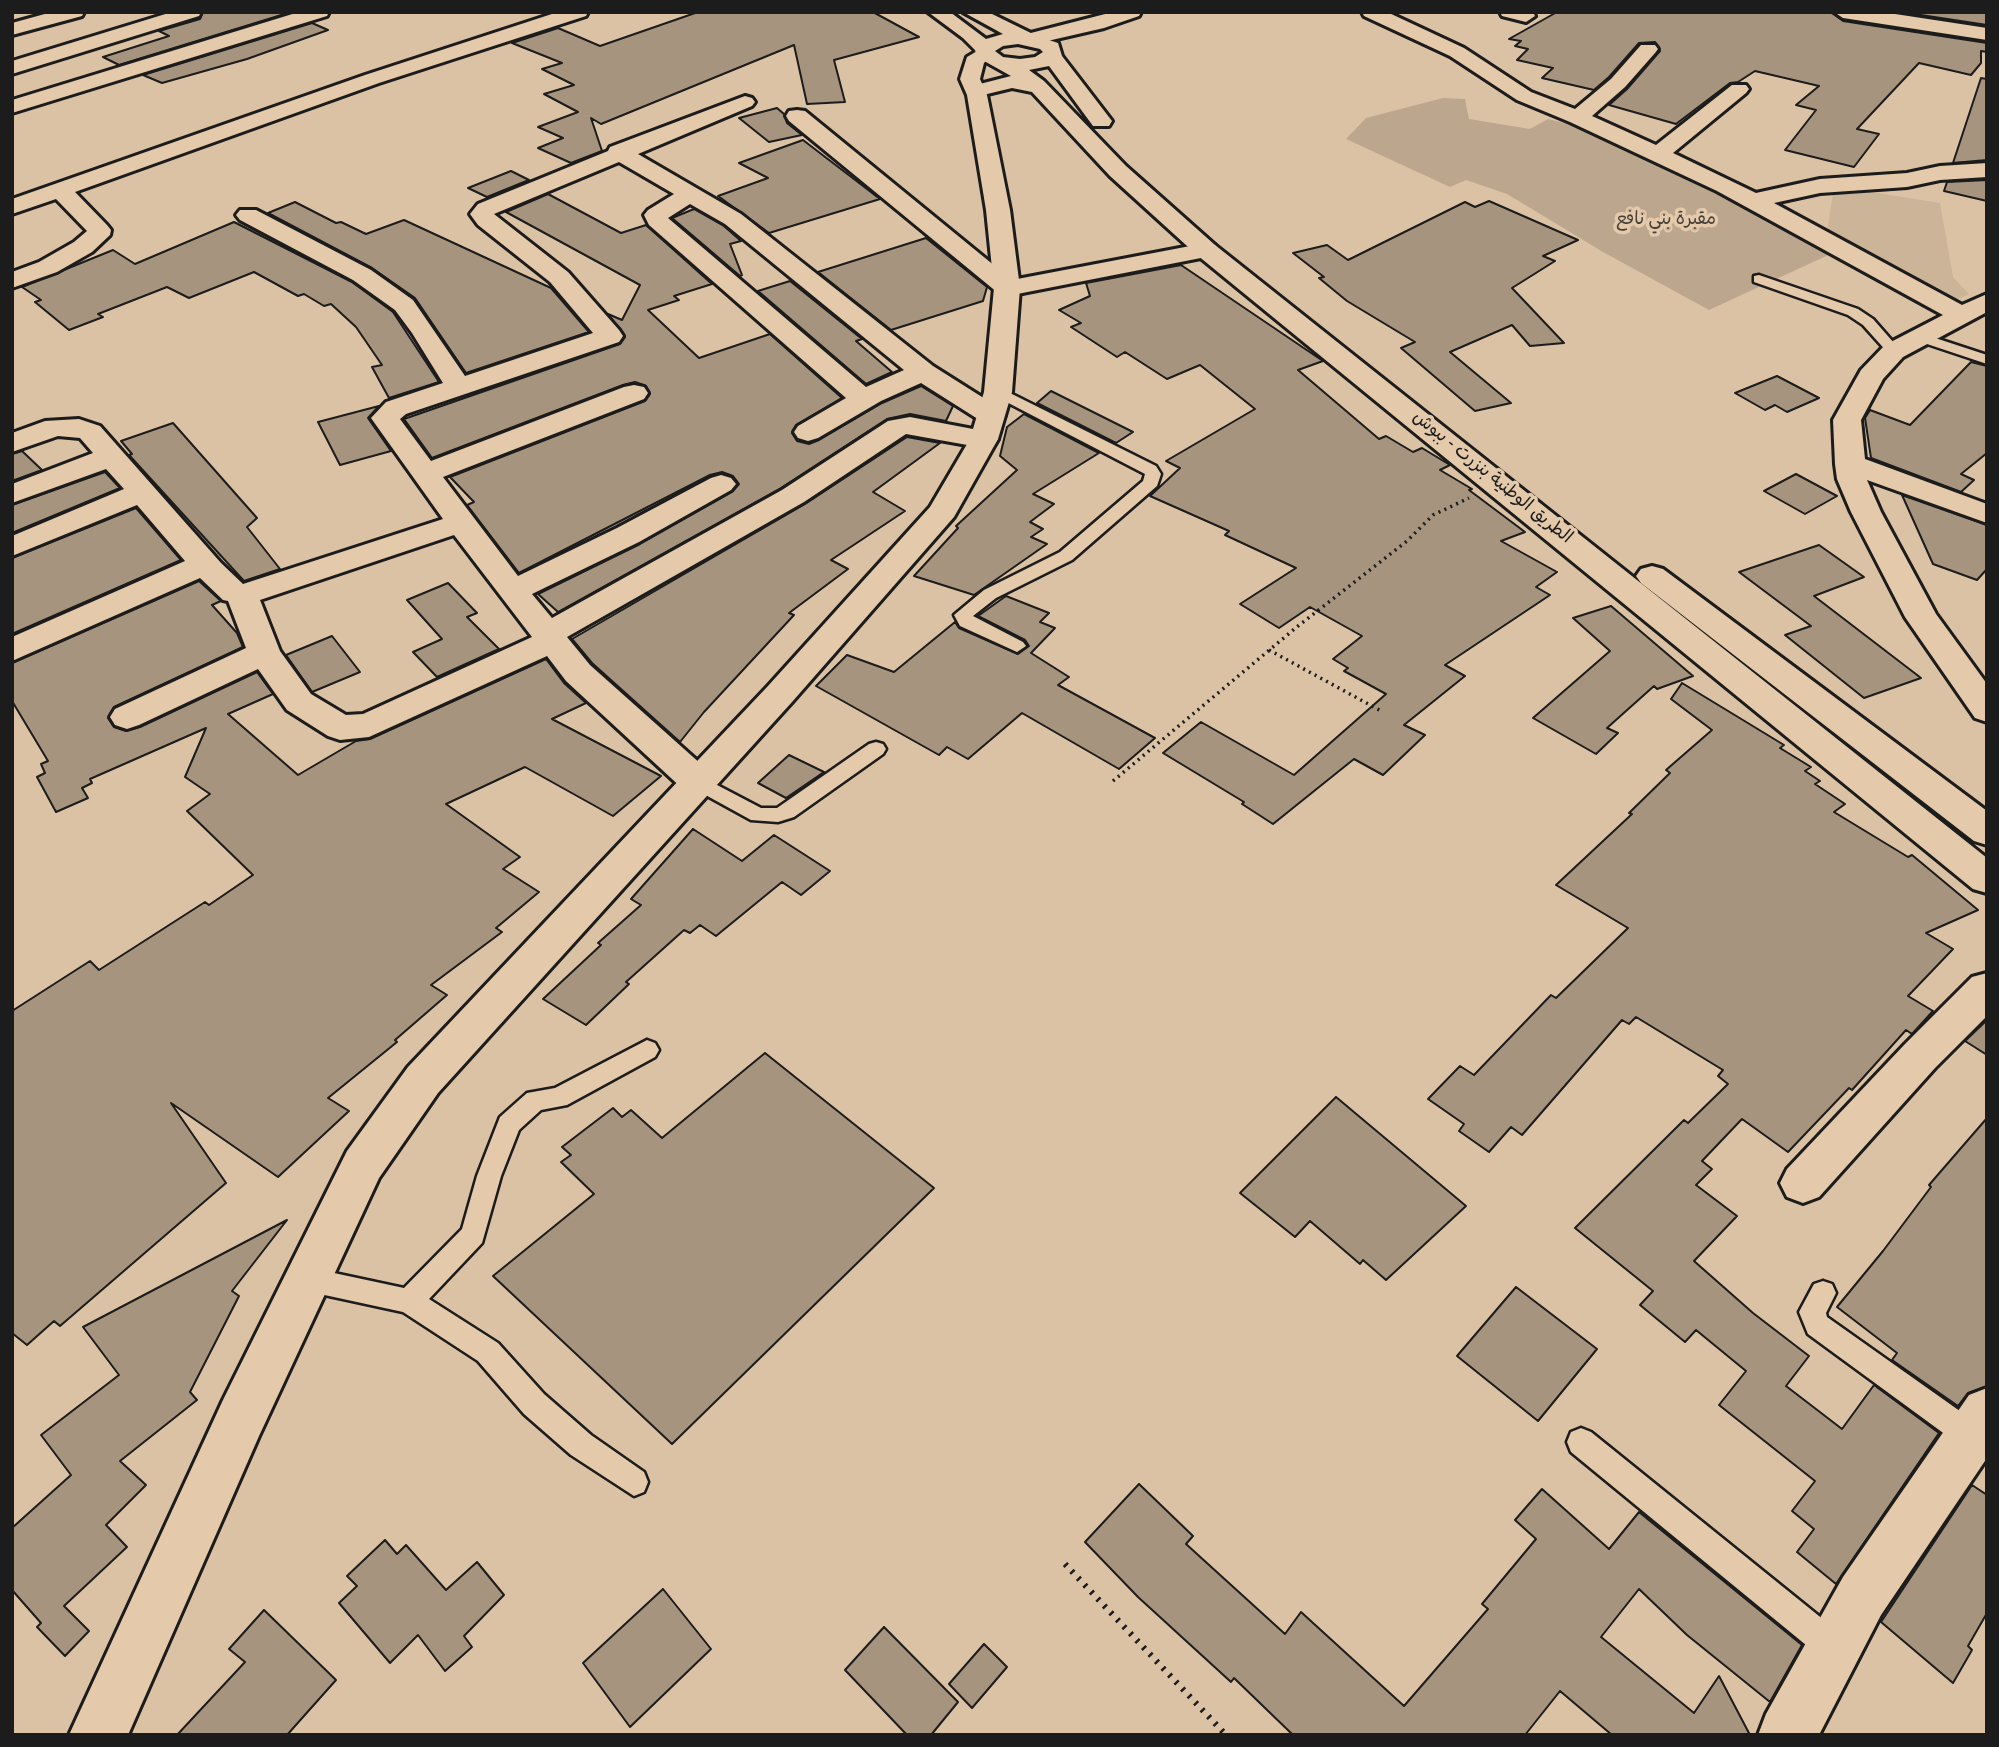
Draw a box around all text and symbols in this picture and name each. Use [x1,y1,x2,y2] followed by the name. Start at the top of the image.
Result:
[1616,211,1716,233] park label: مقبرة بني نافع
[1407,408,1575,550] street label: الطريق الوطنية بنزرت - ببوش

